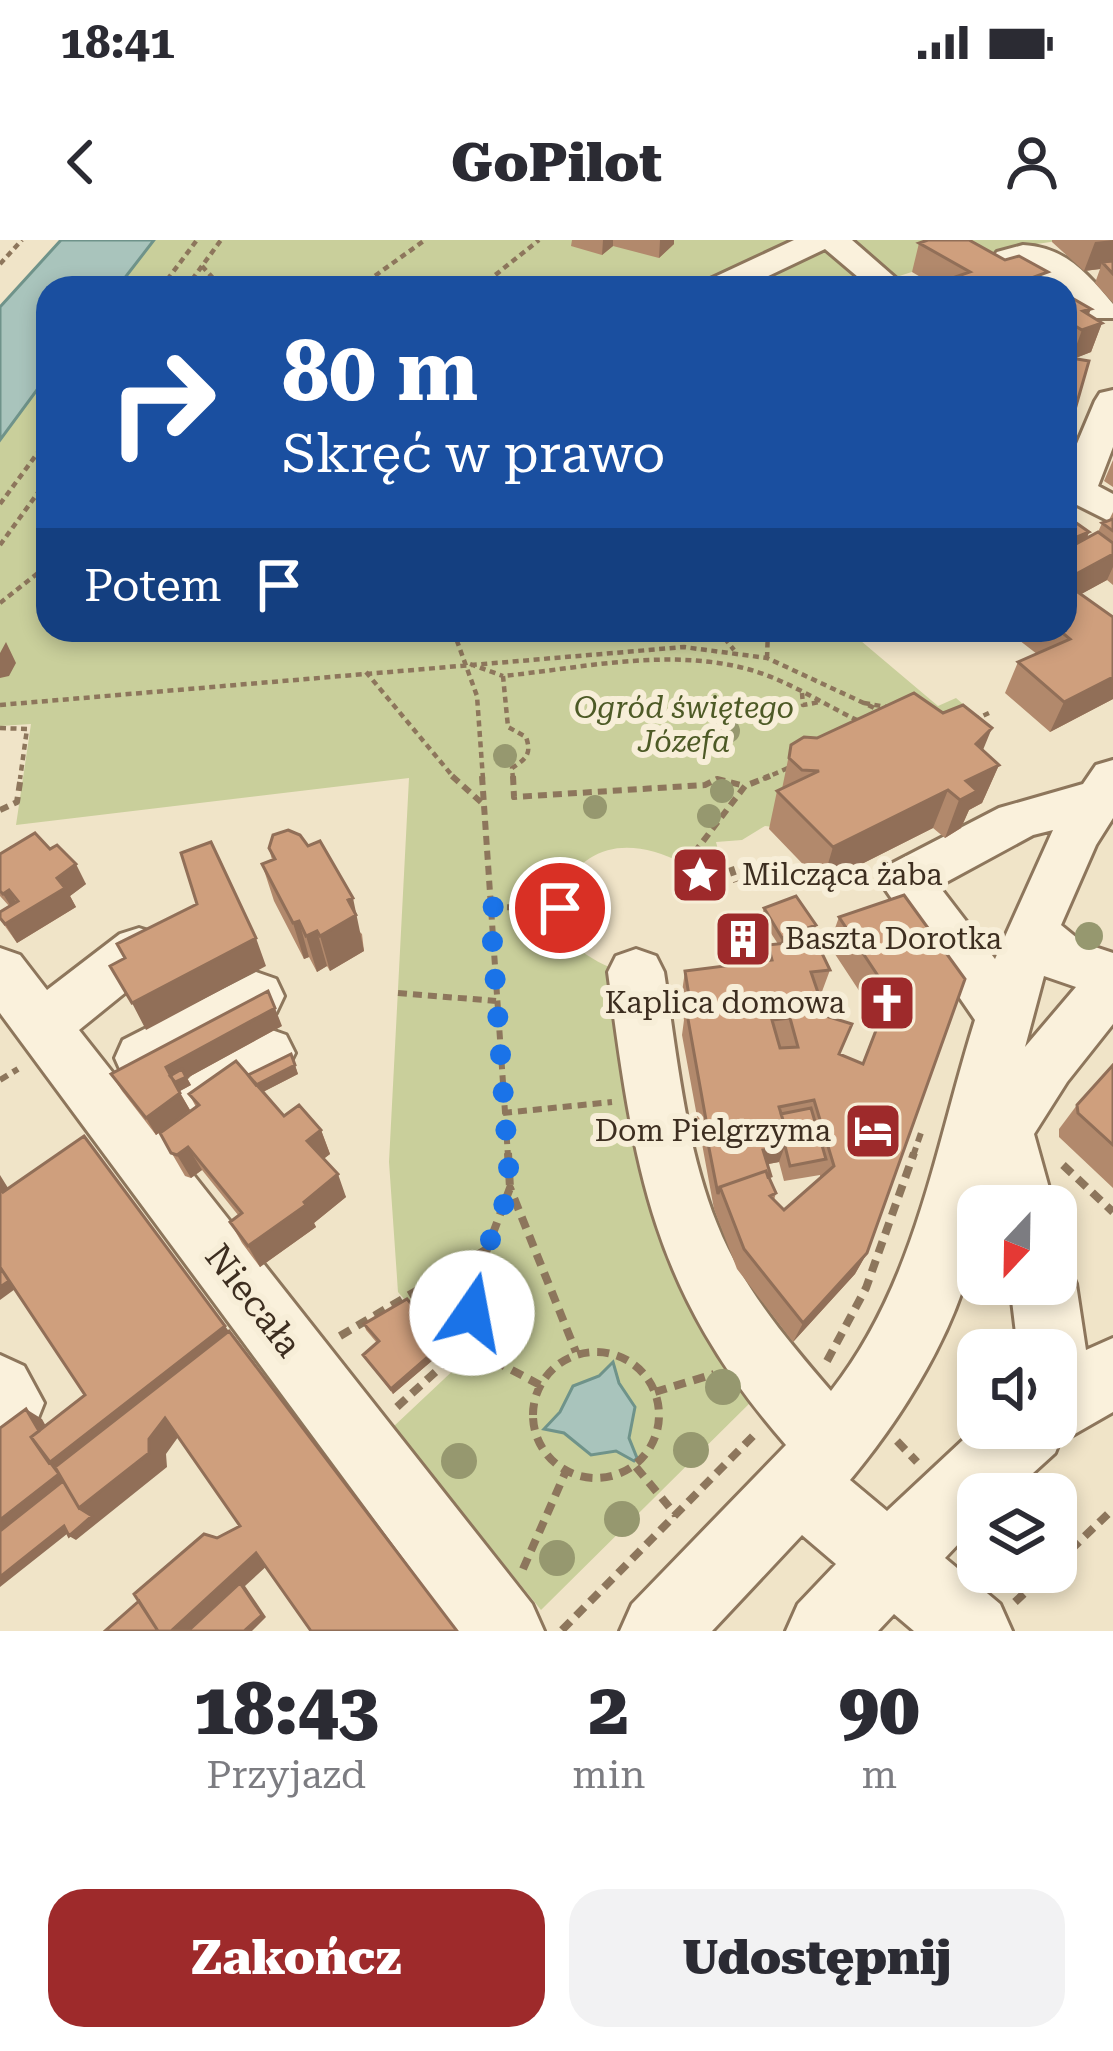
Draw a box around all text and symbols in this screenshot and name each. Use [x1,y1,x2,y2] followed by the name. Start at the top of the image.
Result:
[60,16,175,69] text: 18:41
[48,129,114,195] icon: back
[999,129,1065,195] icon: person
[451,131,662,194] text: GoPilot
[282,322,478,420] text: 80 m
[84,324,240,480] icon: right
[282,422,666,485] text: Skręć w prawo
[246,552,312,618] icon: arrive
[84,559,222,612] text: Potem
[574,690,794,759] park label: Ogród świętego Józefa
[669,844,731,906] place icon: Milcząca żaba
[509,857,611,959] pin
[742,857,943,892] place label: Milcząca żaba
[527,875,593,941] icon: arrive
[712,908,774,970] building icon: Baszta Dorotka
[785,921,1002,956] place label: Baszta Dorotka
[856,972,918,1034] church icon: Kaplica domowa
[605,985,845,1020] place label: Kaplica domowa
[842,1100,904,1162] hotel icon: Dom Pielgrzyma
[595,1113,831,1148] place label: Dom Pielgrzyma
[957,1185,1077,1305] north arrow
[957,1185,1077,1593] map controls
[196,1236,310,1365] street label: Niecała
[409,1250,535,1376] position arrow
[957,1329,1077,1449] button: sound
[957,1473,1077,1593] button: layers
[194,1667,379,1752] text: 18:43
[589,1667,629,1752] text: 2
[839,1667,920,1752] text: 90
[206,1752,366,1798] text: Przyjazd
[572,1752,645,1798] text: min
[861,1752,897,1798] text: m
[48,1889,545,2027] button: Zakończ
[569,1889,1065,2027] button: Udostępnij

